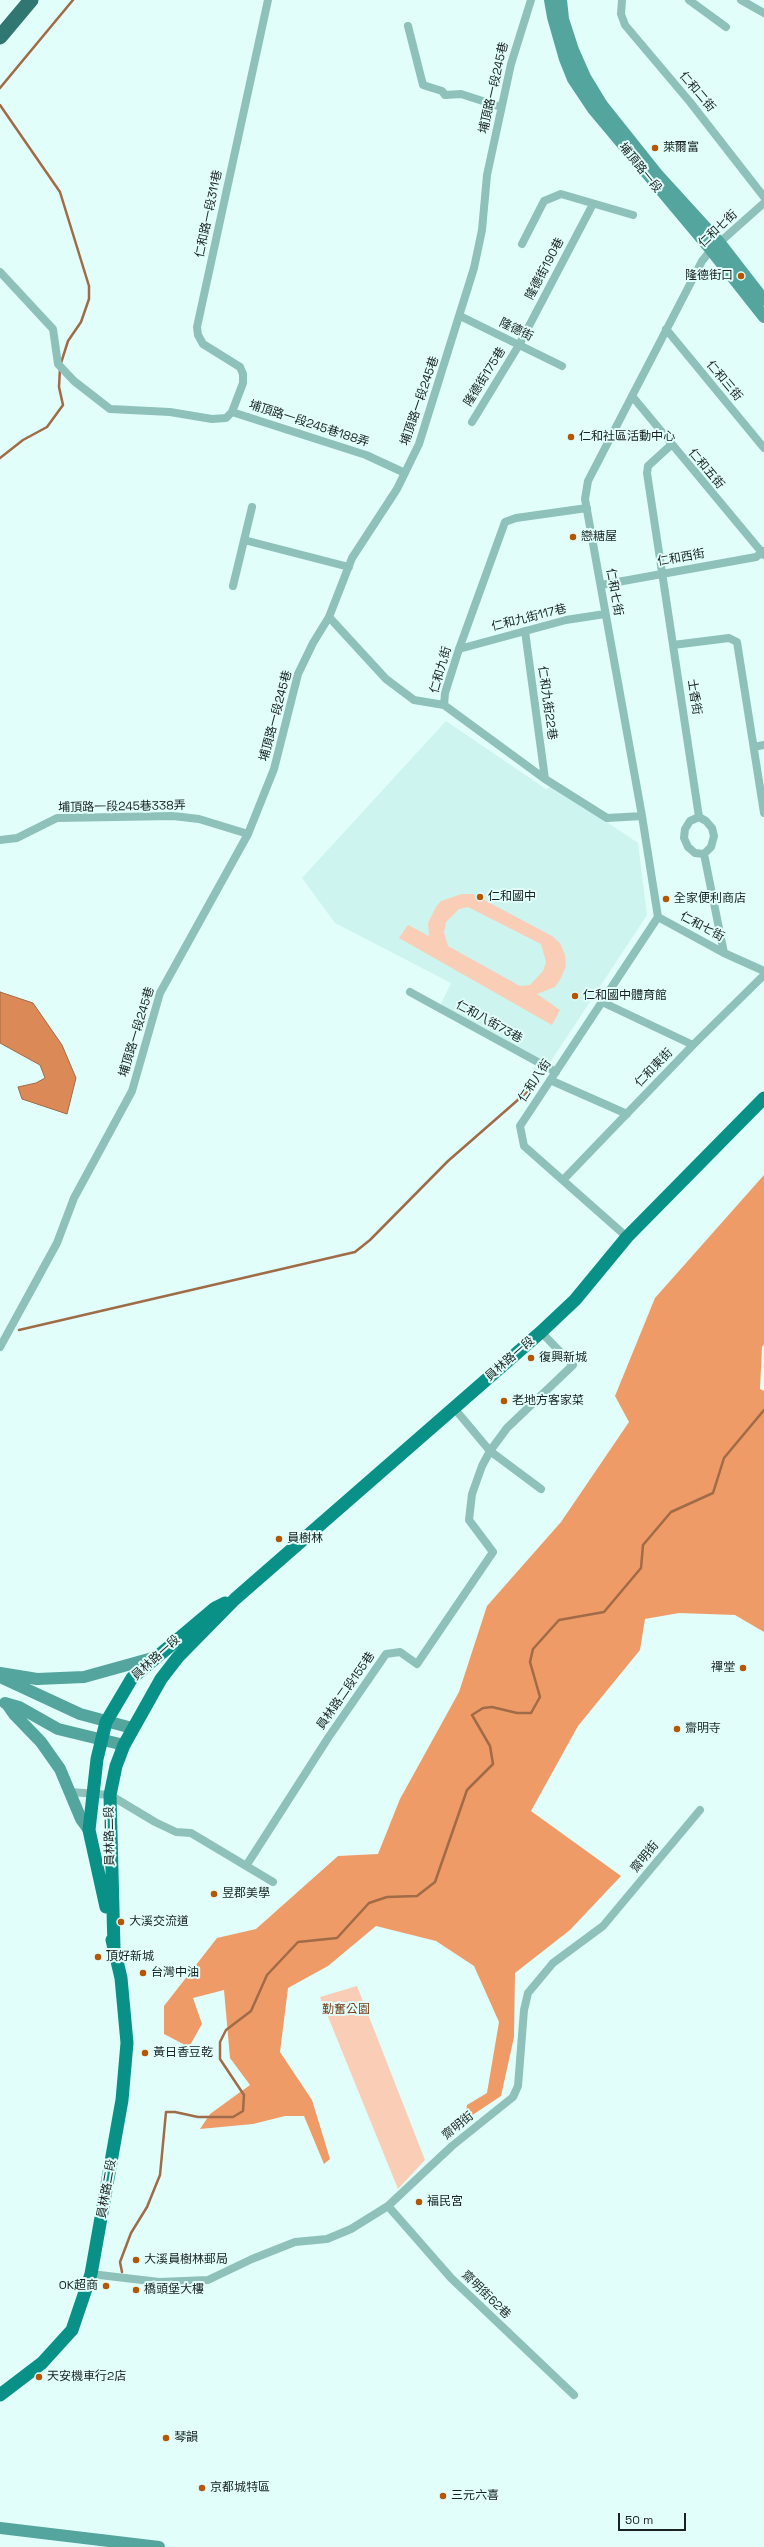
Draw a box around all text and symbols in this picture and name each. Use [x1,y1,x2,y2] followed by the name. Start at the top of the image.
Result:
[476,41,512,135] street label: 埔頂路一段245巷
[676,69,718,115] street label: 仁和二街
[616,140,664,196] street label: 埔頂路一段
[663,141,699,155] place label: 萊爾富
[650,143,660,153] marker: 萊爾富
[193,169,225,259] street label: 仁和路一段311巷
[696,207,740,251] street label: 仁和七街
[523,236,567,302] street label: 隆德街190巷
[685,269,733,283] place label: 隆德街口
[736,271,746,281] marker: 隆德街口
[497,316,535,344] street label: 隆德街
[461,345,509,409] street label: 隆德街175巷
[398,354,442,448] street label: 埔頂路一段245巷
[703,358,745,404] street label: 仁和三街
[247,398,371,450] street label: 埔頂路一段245巷188弄
[579,430,675,444] place label: 仁和社區活動中心
[566,432,576,442] marker: 仁和社區活動中心
[685,446,727,492] street label: 仁和五街
[581,530,617,544] place label: 戀糖屋
[568,532,578,542] marker: 戀糖屋
[656,547,706,569] street label: 仁和西街
[603,567,625,617] street label: 仁和七街
[490,602,568,634] street label: 仁和九街117巷
[427,645,455,695] street label: 仁和九街
[535,665,559,741] street label: 仁和九街22巷
[257,669,295,763] street label: 埔頂路一段245巷
[684,678,704,716] street label: 士香街
[58,799,186,815] street label: 埔頂路一段245巷338弄
[488,890,536,904] place label: 仁和國中
[475,892,485,902] marker: 仁和國中
[674,892,746,906] place label: 全家便利商店
[661,894,671,904] marker: 全家便利商店
[677,909,727,945] street label: 仁和七街
[116,985,158,1079] street label: 埔頂路一段245巷
[583,989,667,1003] place label: 仁和國中體育館
[570,991,580,1001] marker: 仁和國中體育館
[453,998,525,1046] street label: 仁和八街73巷
[632,1046,676,1090] street label: 仁和東街
[516,1057,554,1105] street label: 仁和八街
[483,1334,537,1384] street label: 員林路一段
[539,1351,587,1365] place label: 復興新城
[526,1353,536,1363] marker: 復興新城
[512,1394,584,1408] place label: 老地方客家菜
[499,1396,509,1406] marker: 老地方客家菜
[287,1532,323,1546] place label: 員樹林
[274,1534,284,1544] marker: 員樹林
[129,1633,183,1683] street label: 員林路一段
[314,1649,378,1733] street label: 員林路二段155巷
[711,1661,735,1675] place label: 禪堂
[738,1663,748,1673] marker: 禪堂
[685,1722,721,1736] place label: 齋明寺
[672,1724,682,1734] marker: 齋明寺
[102,1806,118,1866] street label: 員林路二段
[628,1839,662,1875] street label: 齋明街
[222,1887,270,1901] place label: 昱郡美學
[209,1889,219,1899] marker: 昱郡美學
[129,1915,189,1929] place label: 大溪交流道
[116,1917,126,1927] marker: 大溪交流道
[106,1950,154,1964] place label: 頂好新城
[93,1952,103,1962] marker: 頂好新城
[151,1966,199,1980] place label: 台灣中油
[138,1968,148,1978] marker: 台灣中油
[322,2003,370,2017] park label: 勤奮公園
[153,2046,213,2060] place label: 黃日香豆乾
[140,2048,150,2058] marker: 黃日香豆乾
[439,2109,477,2143] street label: 齋明街
[95,2158,119,2220] street label: 員林路二段
[427,2195,463,2209] place label: 福民宮
[414,2197,424,2207] marker: 福民宮
[144,2253,228,2267] place label: 大溪員樹林郵局
[131,2255,141,2265] marker: 大溪員樹林郵局
[459,2268,513,2322] street label: 齋明街62巷
[59,2279,98,2293] place label: OK超商
[101,2281,111,2291] marker: OK超商
[144,2283,204,2297] place label: 橋頭堡大樓
[131,2285,141,2295] marker: 橋頭堡大樓
[47,2370,126,2384] place label: 天安機車行2店
[34,2372,44,2382] marker: 天安機車行2店
[174,2431,198,2445] place label: 琴韻
[161,2433,171,2443] marker: 琴韻
[210,2481,270,2495] place label: 京都城特區
[197,2483,207,2493] marker: 京都城特區
[451,2489,499,2503] place label: 三元六喜
[438,2491,448,2501] marker: 三元六喜
[620,2505,688,2531] scale bar
[625,2512,653,2528] text: 50 m

